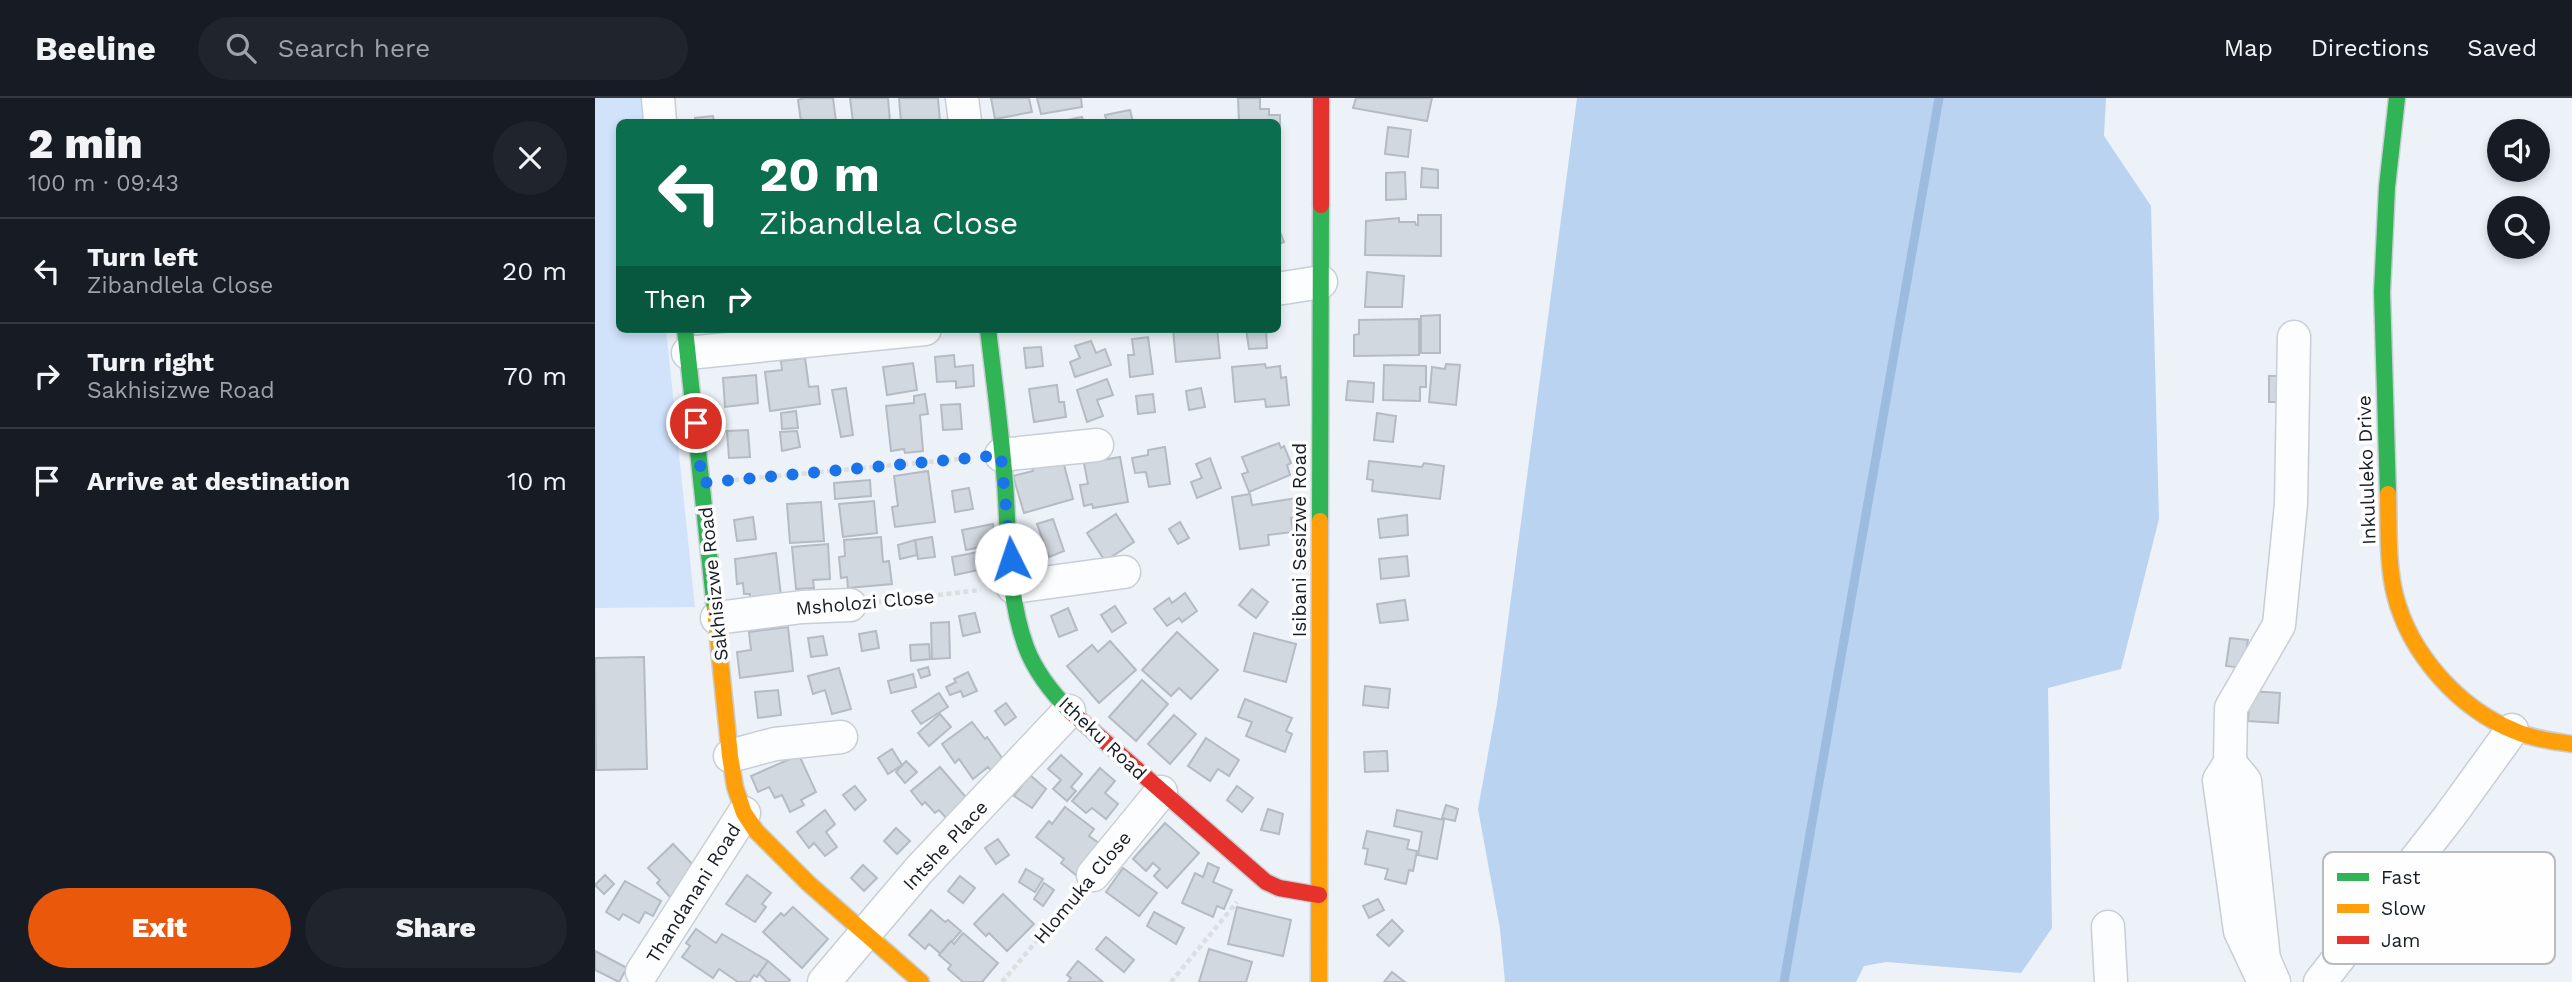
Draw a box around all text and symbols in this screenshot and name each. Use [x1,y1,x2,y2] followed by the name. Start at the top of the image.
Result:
[198,17,688,80] search box
[35,29,156,68] text: Beeline
[222,29,260,67] icon: search
[278,33,430,63] text: Search here
[2224,34,2273,62] text: Map
[2311,34,2429,62] text: Directions
[2467,34,2537,62] text: Saved
[28,119,142,168] text: 2 min
[2487,119,2550,259] map controls
[2487,119,2550,182] button: sound
[493,121,567,195] button: close
[759,145,880,203] text: 20 m
[644,147,735,238] icon: left
[28,170,179,197] text: 100 m · 09:43
[2487,196,2550,259] button: search
[759,204,1018,242] text: Zibandlela Close
[87,242,198,272] text: Turn left
[28,252,66,290] icon: left
[502,256,567,286] text: 20 m
[87,272,273,299] text: Zibandlela Close
[720,280,758,318] icon: right
[644,284,706,314] text: Then
[87,347,214,377] text: Turn right
[28,357,66,395] icon: right
[503,361,567,391] text: 70 m
[87,377,275,404] text: Sakhisizwe Road
[666,393,726,453] pin
[2352,395,2381,545] street label: Inkululeko Drive
[677,404,715,442] icon: arrive
[1288,443,1311,637] street label: Isibani Sesizwe Road
[28,462,66,500] icon: arrive
[87,466,350,496] text: Arrive at destination
[507,466,567,496] text: 10 m
[694,506,733,662] street label: Sakhisizwe Road
[974,522,1048,596] position arrow
[795,585,935,620] street label: Msholozi Close
[1054,692,1151,785] street label: Itheku Road
[898,796,993,895] street label: Intshe Place
[641,819,746,967] street label: Thandanani Road
[1029,827,1136,948] street label: Hlomuka Close
[2323,852,2555,964] legend
[2381,866,2420,889] text: Fast
[28,888,291,968] button: Exit
[305,888,567,968] button: Share
[2381,897,2426,920] text: Slow
[2381,929,2420,952] text: Jam

